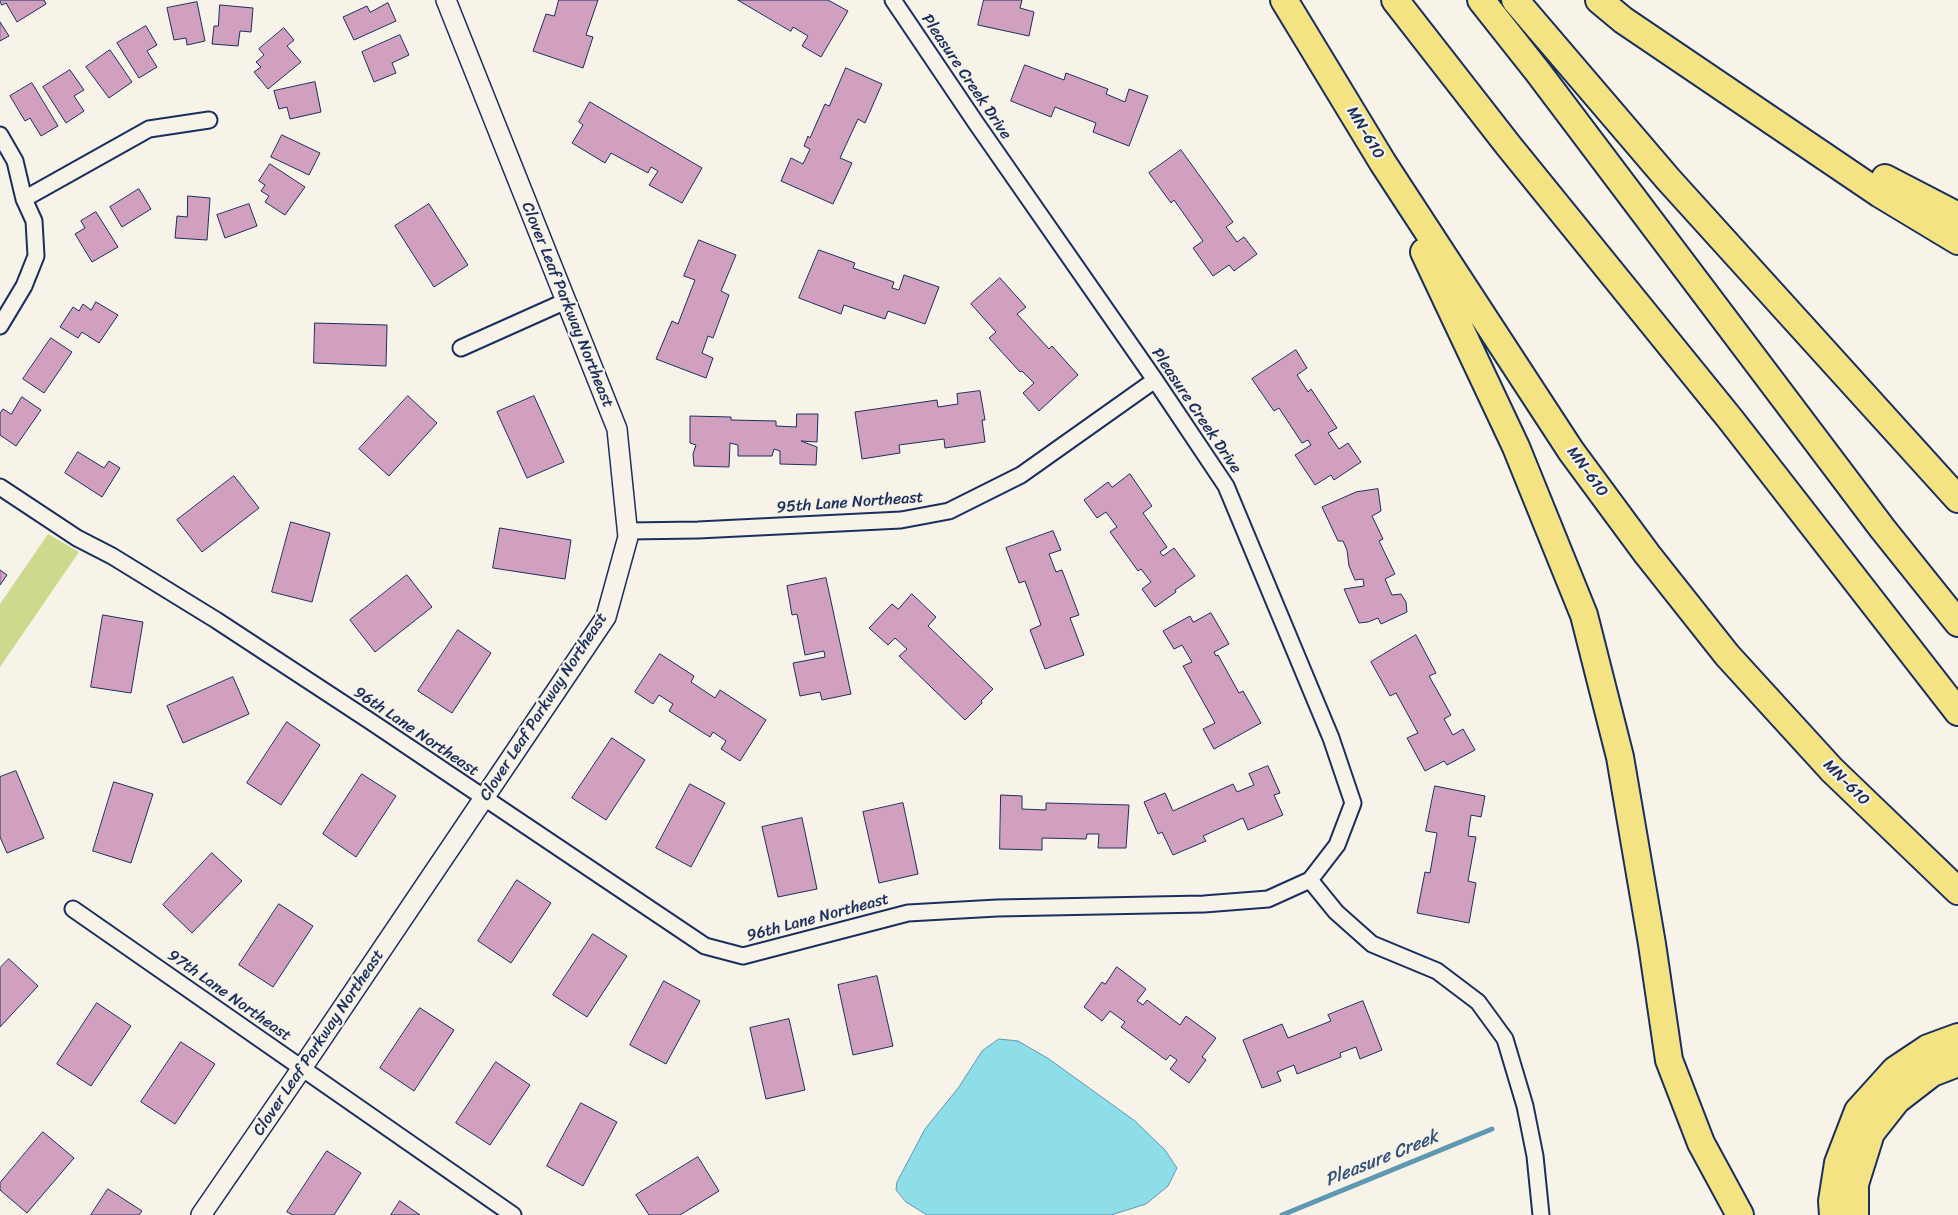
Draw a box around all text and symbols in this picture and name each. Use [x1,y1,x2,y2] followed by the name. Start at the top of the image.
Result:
[917,11,1015,143] street label: Pleasure Creek Drive
[1342,103,1388,163] street label: MN-610
[517,199,617,411] street label: Clover Leaf Parkway Northeast
[1147,345,1245,477] street label: Pleasure Creek Drive
[1562,443,1612,501] street label: MN-610
[776,488,924,518] street label: 95th Lane Northeast
[476,609,612,805] street label: Clover Leaf Parkway Northeast
[350,683,482,781] street label: 96th Lane Northeast
[1819,756,1873,810] street label: MN-610
[745,890,891,946] street label: 96th Lane Northeast
[163,946,295,1046] street label: 97th Lane Northeast
[250,946,388,1140] street label: Clover Leaf Parkway Northeast
[1322,1126,1442,1192] water label: Pleasure Creek

